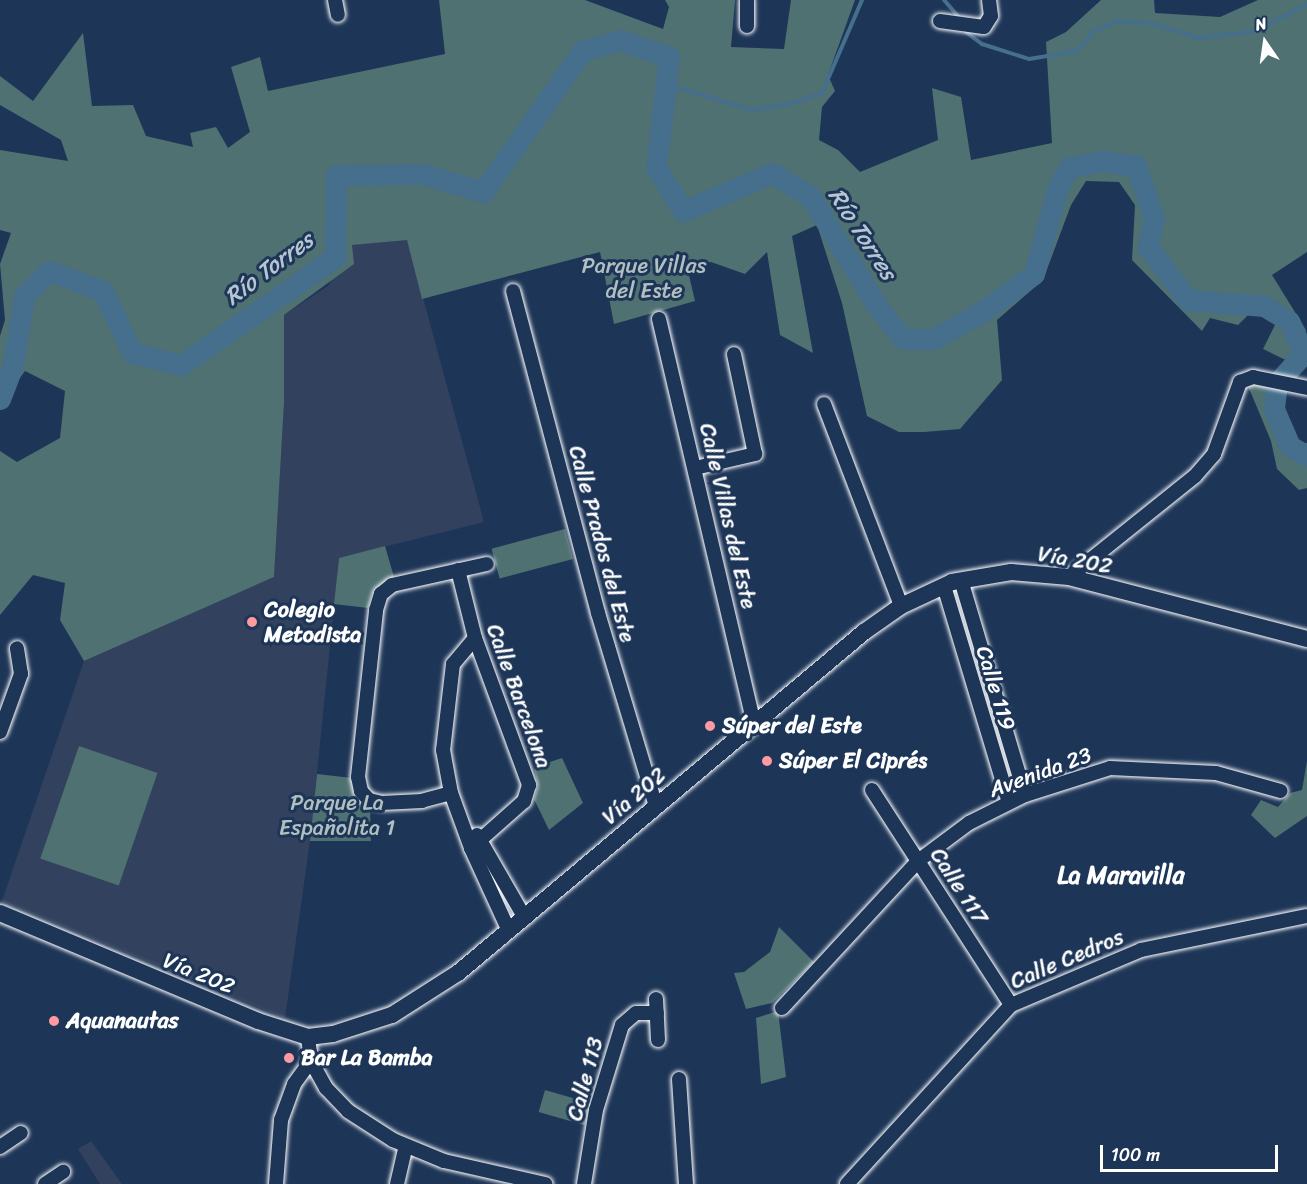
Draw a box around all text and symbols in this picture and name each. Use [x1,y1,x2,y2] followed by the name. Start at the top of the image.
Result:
[1252,9,1270,39] text: N
[1235,12,1295,72] north arrow
[821,182,903,286] water label: Río Torres
[218,226,320,312] water label: Río Torres
[582,252,706,304] park label: Parque Villas del Este
[694,420,762,612] street label: Calle Villas del Este
[563,442,641,646] street label: Calle Prados del Este
[1036,540,1114,580] street label: Vía 202
[264,596,361,648] place label: Colegio Metodista
[245,615,259,629] marker: Colegio Metodista
[481,621,557,771] street label: Calle Barcelona
[971,643,1021,733] street label: Calle 119
[722,713,863,739] place label: Súper del Este
[703,719,717,733] marker: Súper del Este
[985,741,1095,803] street label: Avenida 23
[779,748,927,774] place label: Súper El Ciprés
[760,754,774,768] marker: Súper El Ciprés
[597,762,671,830] street label: Vía 202
[279,789,395,840] park label: Parque La Españolita 1
[925,843,993,929] street label: Calle 117
[1058,862,1184,890] district label: La Maravilla
[1007,923,1127,995] street label: Calle Cedros
[159,947,239,999] street label: Vía 202
[66,1008,179,1034] place label: Aquanautas
[47,1014,61,1028] marker: Aquanautas
[561,1034,609,1124] street label: Calle 113
[301,1045,432,1071] place label: Bar La Bamba
[282,1051,296,1065] marker: Bar La Bamba
[1103,1133,1282,1171] scale bar
[1111,1139,1160,1171] text: 100 m

